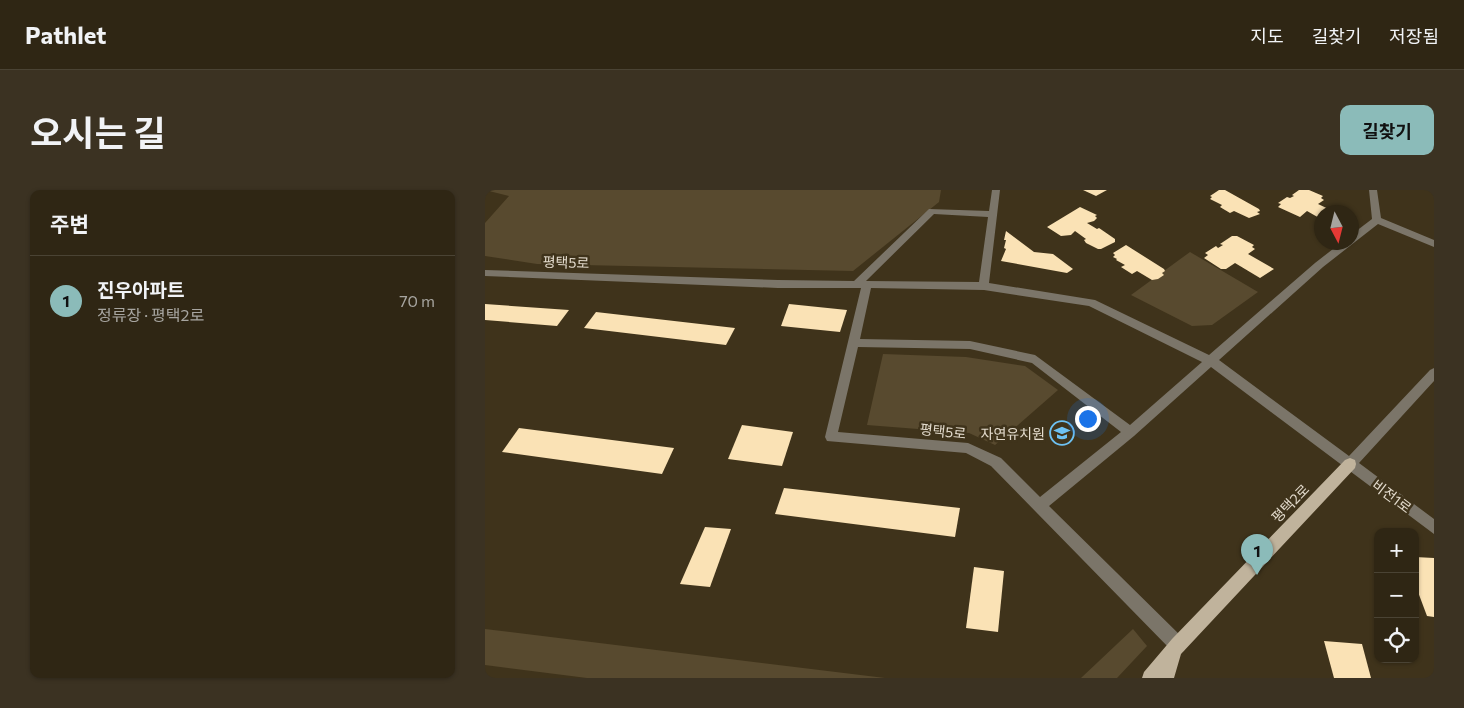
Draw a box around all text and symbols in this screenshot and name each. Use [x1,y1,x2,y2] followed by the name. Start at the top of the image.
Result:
[25,20,106,49] text: Pathlet
[1251,25,1284,47] text: 지도
[1312,25,1361,47] text: 길찾기
[1389,25,1439,47] text: 저장됨
[1340,105,1434,155] button: 길찾기
[30,110,166,153] text: 오시는 길
[1314,205,1359,250] north arrow
[50,211,89,236] text: 주변
[542,253,590,271] street label: 평택5로
[97,278,184,301] text: 진우아파트
[62,291,70,310] text: 1
[399,291,435,310] text: 70 m
[97,305,204,324] text: 정류장 · 평택2로
[1075,406,1101,432] your location
[919,420,967,442] street label: 평택5로
[1049,420,1075,446] school or university icon: 자연유치원
[981,425,1045,442] place label: 자연유치원
[1369,476,1415,516] street label: 비전1로
[1268,480,1312,526] street label: 평택2로
[1374,528,1419,663] map controls
[1374,528,1419,573] button: +
[1241,534,1273,575] pin: 1
[1374,573,1419,618] button: −
[1374,618,1419,663] button: locate

